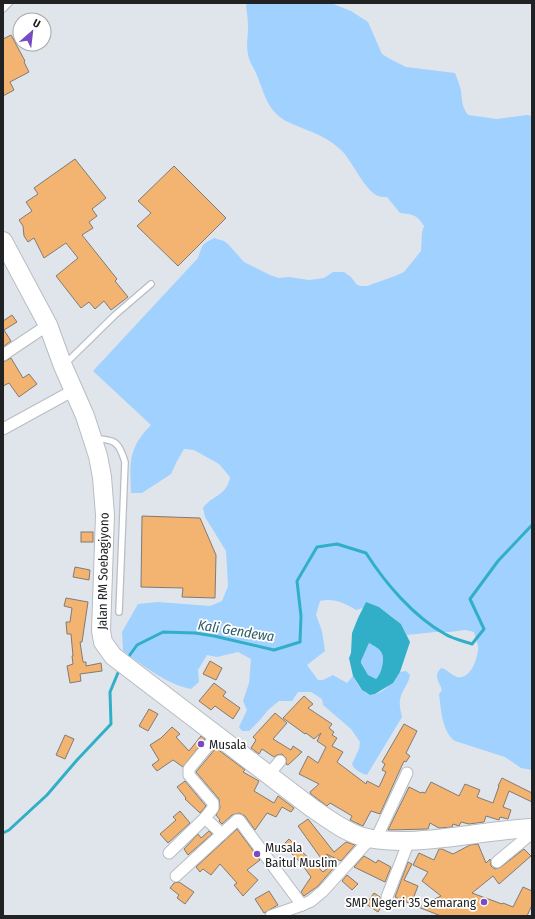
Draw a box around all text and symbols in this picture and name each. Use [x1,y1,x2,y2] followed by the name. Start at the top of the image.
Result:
[12,12,52,52] north arrow
[31,16,42,31] text: U
[94,512,112,630] street label: Jalan RM Soebagiyono
[197,617,275,645] water label: Kali Gendewa
[209,737,246,752] place label: Musala
[196,739,206,749] marker: Musala
[265,840,338,870] place label: Musala Baitul Muslim
[252,849,262,859] marker: Musala Baitul Muslim
[345,895,477,910] place label: SMP Negeri 35 Semarang
[479,897,489,907] marker: SMP Negeri 35 Semarang

